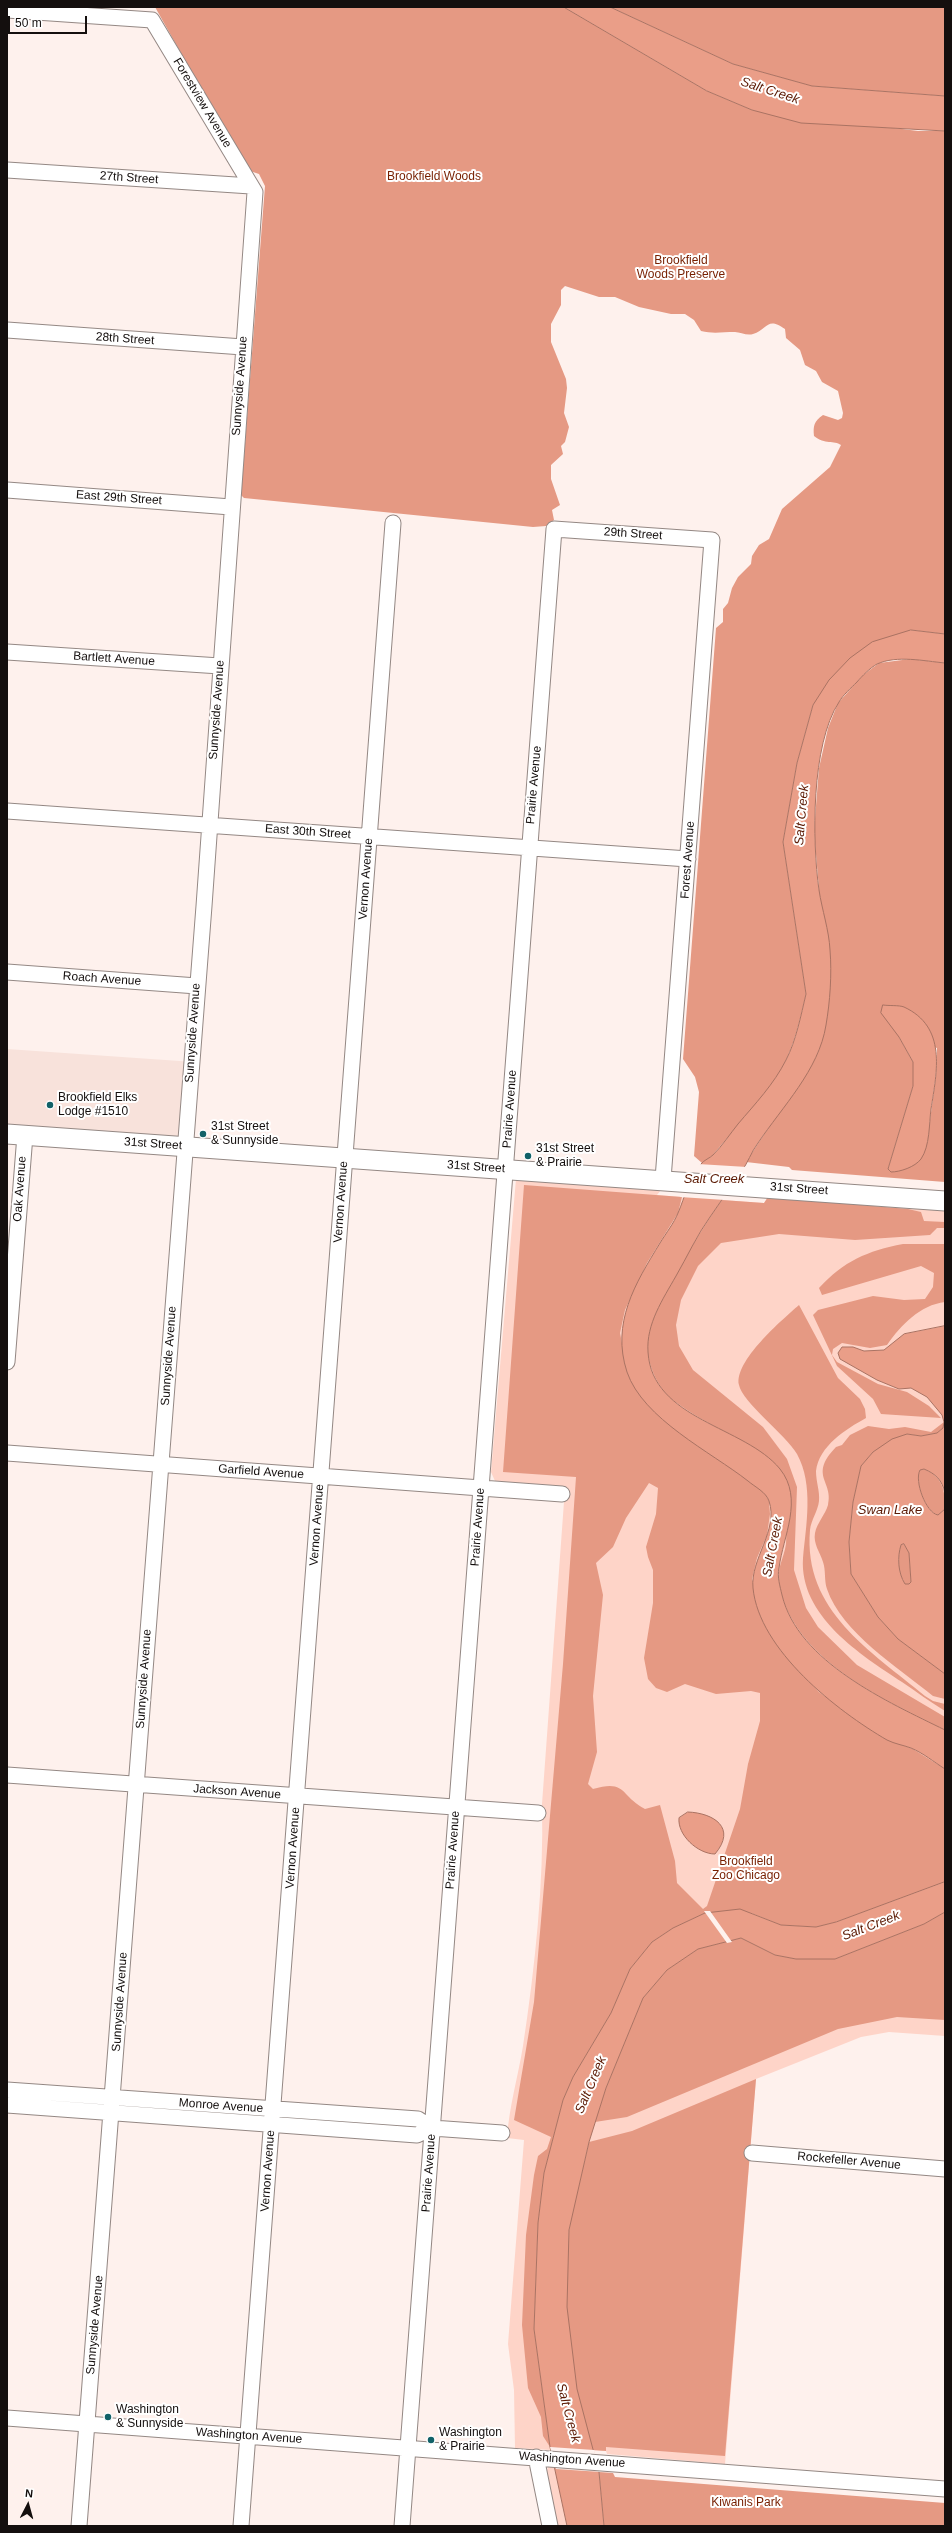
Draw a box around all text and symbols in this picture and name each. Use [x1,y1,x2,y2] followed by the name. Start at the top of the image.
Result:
[10,8,89,34] scale bar
[15,16,42,30] text: 50 m
[170,56,234,150] street label: Forestview Avenue
[739,74,801,108] water label: Salt Creek
[99,169,159,187] street label: 27th Street
[387,170,481,184] park label: Brookfield Woods
[637,254,725,282] park label: Brookfield Woods Preserve
[95,330,155,348] street label: 28th Street
[229,336,251,436] street label: Sunnyside Avenue
[76,488,162,508] street label: East 29th Street
[603,525,663,543] street label: 29th Street
[73,649,155,669] street label: Bartlett Avenue
[206,660,228,760] street label: Sunnyside Avenue
[523,745,545,825] street label: Prairie Avenue
[792,784,812,846] water label: Salt Creek
[678,821,698,899] street label: Forest Avenue
[265,822,351,842] street label: East 30th Street
[356,838,376,920] street label: Vernon Avenue
[62,969,142,989] street label: Roach Avenue
[182,983,204,1083] street label: Sunnyside Avenue
[500,1069,520,1149] street label: Prairie Avenue
[58,1091,137,1119] place label: Brookfield Elks Lodge #1510
[45,1100,55,1110] marker: Brookfield Elks Lodge #1510
[211,1120,278,1148] place label: 31st Street & Sunnyside
[198,1129,208,1139] marker: 31st Street & Sunnyside
[124,1135,182,1153] street label: 31st Street
[536,1142,594,1170] place label: 31st Street & Prairie
[523,1151,533,1161] marker: 31st Street & Prairie
[11,1156,29,1222] street label: Oak Avenue
[447,1158,505,1176] street label: 31st Street
[331,1161,351,1243] street label: Vernon Avenue
[684,1171,744,1187] water label: Salt Creek
[770,1180,828,1198] street label: 31st Street
[158,1306,180,1406] street label: Sunnyside Avenue
[218,1462,304,1482] street label: Garfield Avenue
[307,1484,327,1566] street label: Vernon Avenue
[468,1487,488,1567] street label: Prairie Avenue
[858,1502,922,1518] water label: Swan Lake
[760,1516,786,1578] water label: Salt Creek
[133,1629,155,1729] street label: Sunnyside Avenue
[193,1782,281,1802] street label: Jackson Avenue
[283,1807,303,1889] street label: Vernon Avenue
[443,1810,463,1890] street label: Prairie Avenue
[712,1855,780,1883] park label: Brookfield Zoo Chicago
[840,1908,902,1944] water label: Salt Creek
[109,1952,131,2052] street label: Sunnyside Avenue
[572,2054,610,2116] water label: Salt Creek
[178,2096,264,2116] street label: Monroe Avenue
[258,2130,278,2212] street label: Vernon Avenue
[419,2133,439,2213] street label: Prairie Avenue
[797,2149,901,2173] street label: Rockefeller Avenue
[83,2275,107,2375] street label: Sunnyside Avenue
[553,2382,583,2444] water label: Salt Creek
[116,2403,183,2431] place label: Washington & Sunnyside
[103,2412,113,2422] marker: Washington & Sunnyside
[195,2425,303,2447] street label: Washington Avenue
[439,2426,502,2454] place label: Washington & Prairie
[426,2435,436,2445] marker: Washington & Prairie
[518,2449,626,2471] street label: Washington Avenue
[8,2485,48,2525] north arrow
[25,2487,34,2499] text: N
[711,2496,781,2510] park label: Kiwanis Park

